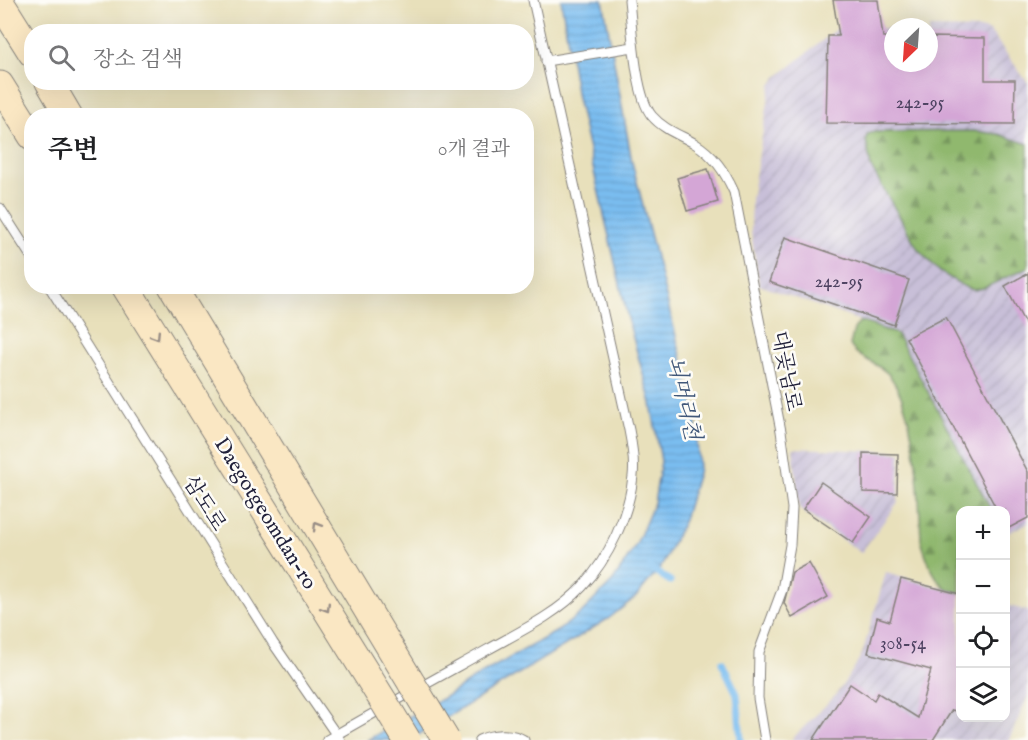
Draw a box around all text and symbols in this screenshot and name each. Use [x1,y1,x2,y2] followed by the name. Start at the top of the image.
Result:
[884,18,938,72] north arrow
[24,24,534,90] search box
[45,41,78,74] icon: search
[93,46,183,74] text: 장소 검색
[896,92,945,115] house number: 242-95
[48,134,98,167] text: 주변
[438,137,510,162] text: 0개 결과
[815,271,864,294] house number: 242-95
[149,329,160,340] one-way arrow
[765,329,807,414] street label: 대곶남로
[660,354,707,445] water label: 뇌머리천
[207,433,322,595] street label: Daegotgeomdan-ro
[176,471,231,537] street label: 삼도로
[956,506,1010,722] map controls
[956,506,1010,560] button: +
[312,522,324,532] one-way arrow
[956,560,1010,614] button: −
[319,601,330,612] one-way arrow
[956,614,1010,668] button: locate
[880,633,926,656] house number: 308-54
[956,668,1010,722] button: layers

